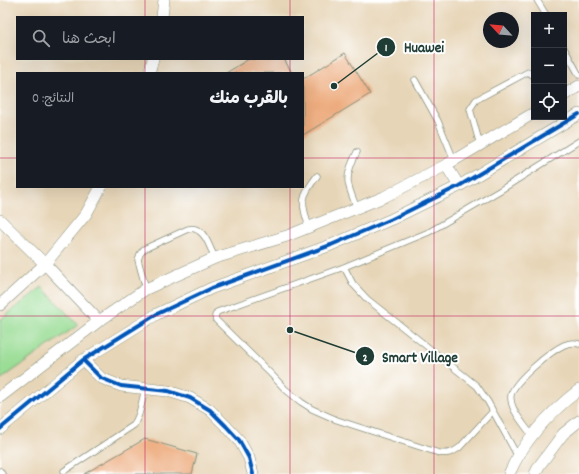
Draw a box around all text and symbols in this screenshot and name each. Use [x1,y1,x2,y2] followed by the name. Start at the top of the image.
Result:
[483,12,519,48] north arrow
[531,12,567,120] map controls
[531,12,567,48] button: +
[16,16,304,60] search box
[30,27,52,49] icon: search
[62,29,116,51] text: ابحث هنا
[376,34,453,61] callout: Huawei
[404,38,444,60] text: Huawei
[385,40,388,57] text: 1
[531,48,567,84] button: −
[531,84,567,120] button: locate
[210,88,288,112] text: بالقرب منك
[32,90,74,109] text: النتائج: 0
[355,343,466,370] callout: Smart Village
[382,348,458,370] text: Smart Village
[362,350,368,367] text: 2

